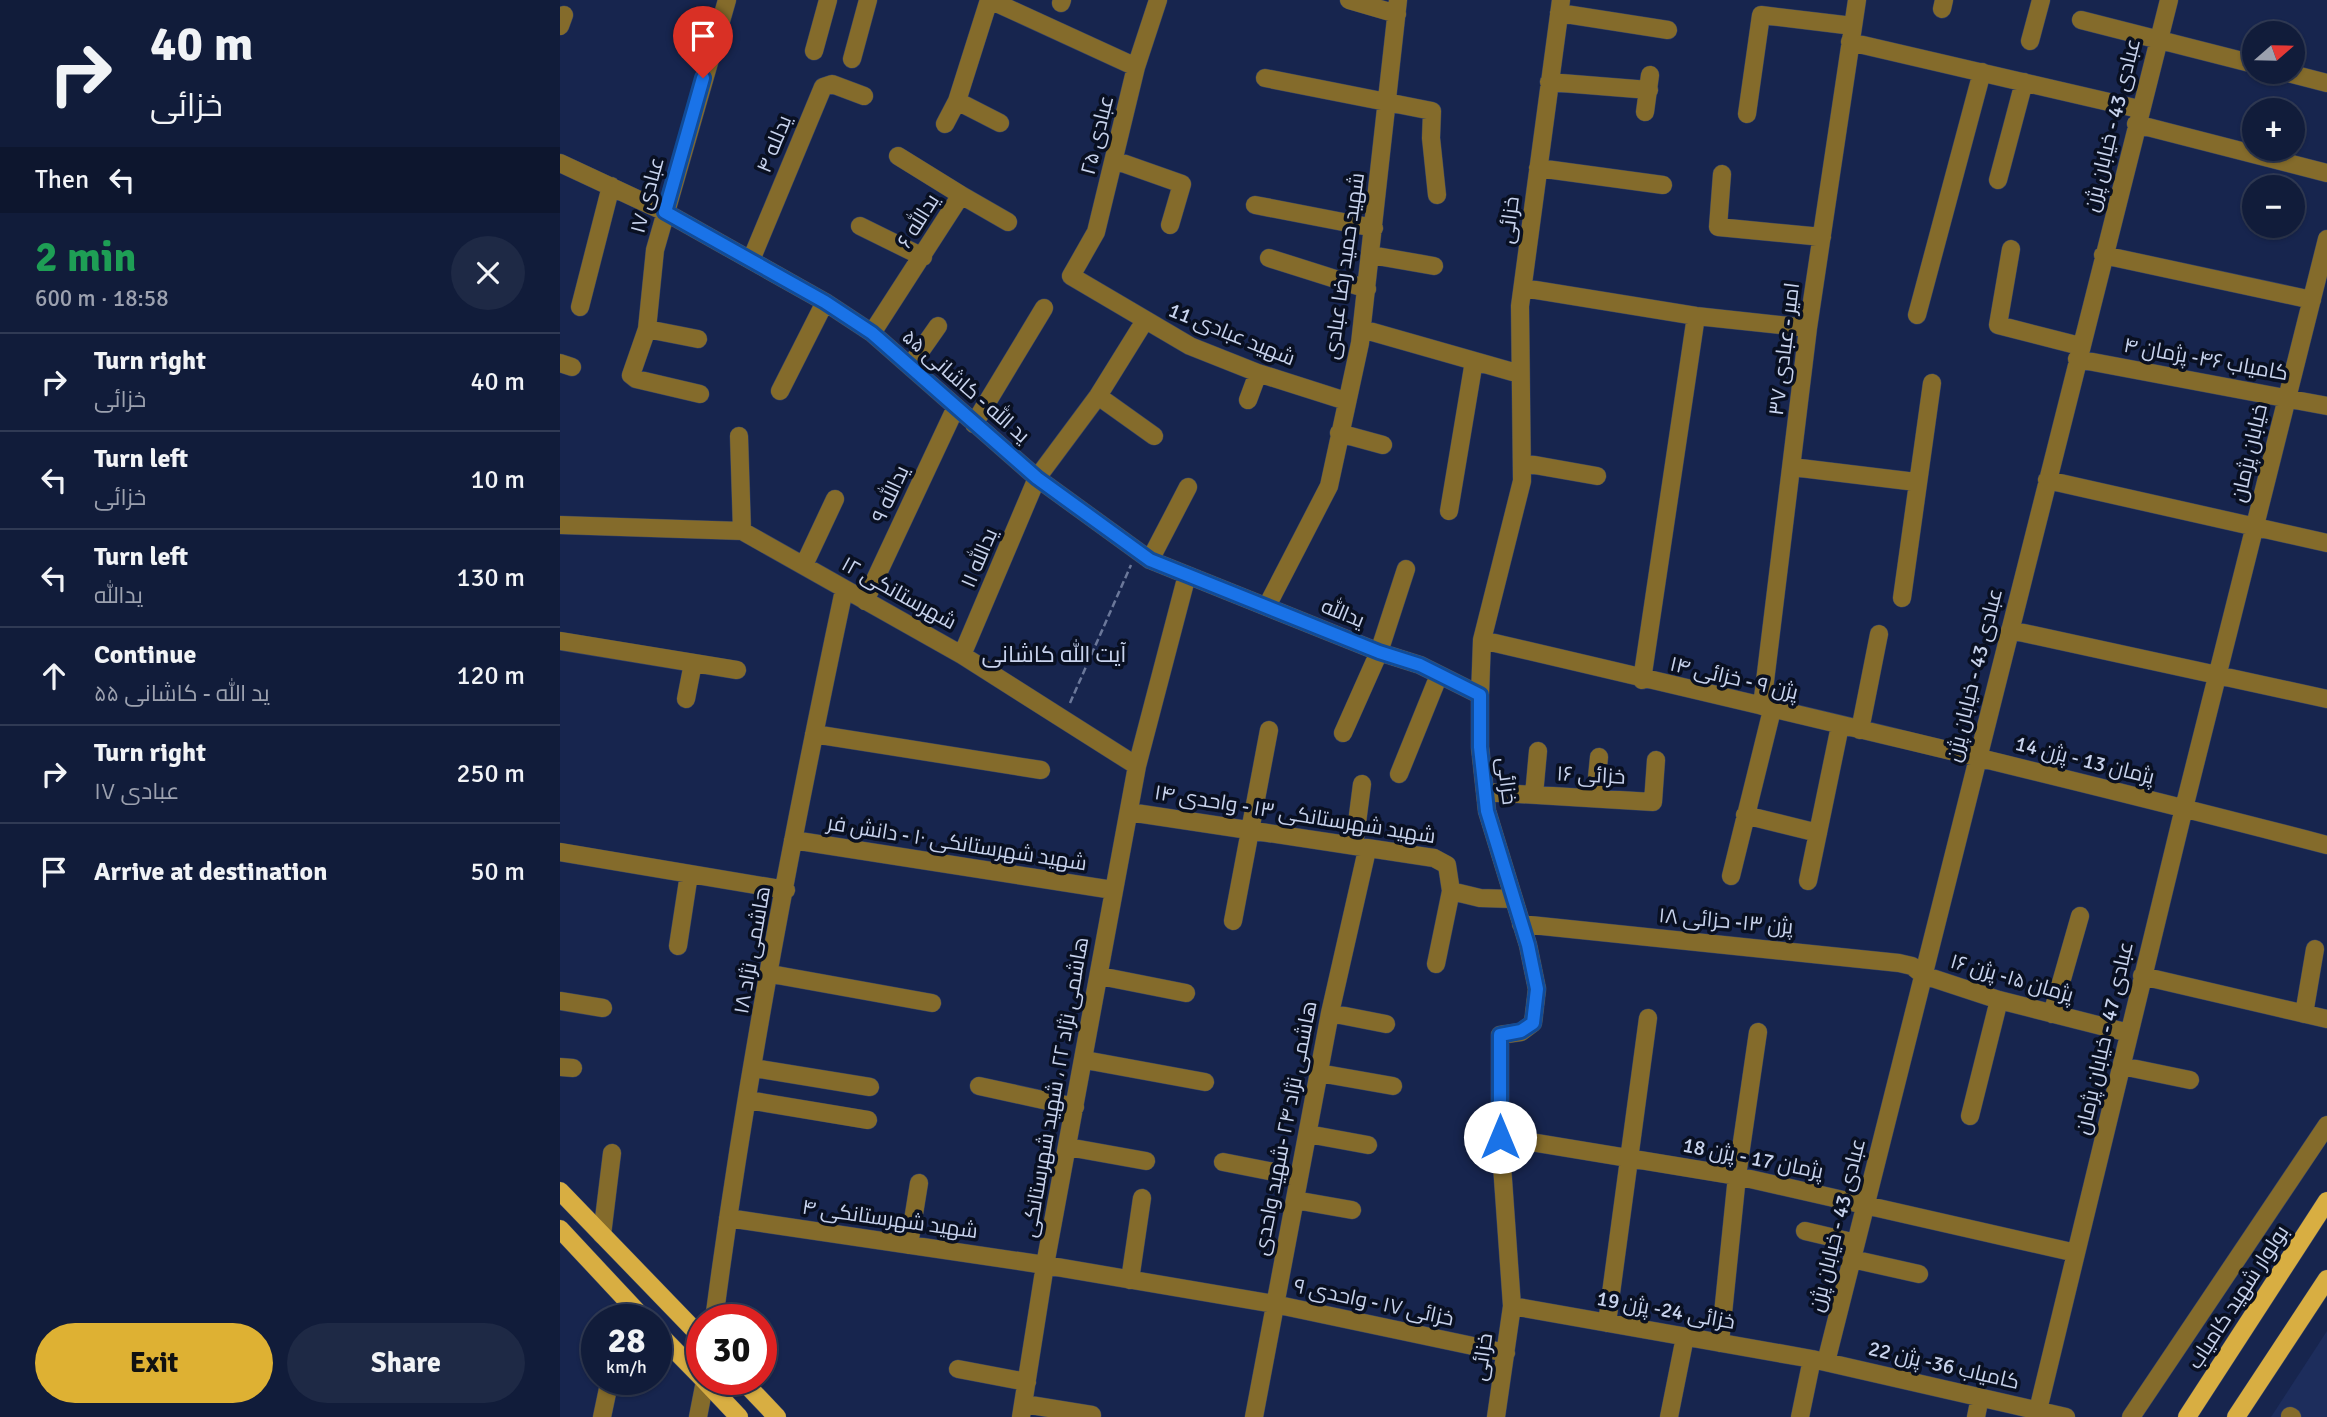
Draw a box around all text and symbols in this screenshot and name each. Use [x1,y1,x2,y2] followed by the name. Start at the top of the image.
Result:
[673,6,733,78] pin
[150,14,253,74] text: 40 m
[684,17,722,55] icon: arrive
[2242,21,2305,84] north arrow
[2242,21,2305,238] map controls
[35,28,126,119] icon: right
[2078,35,2147,215] street label: عبادی 43 - خیابان پژن
[150,86,223,125] text: خزائی
[1075,93,1119,177] street label: عبادی ۲۵
[2242,98,2305,161] button: +
[751,111,797,177] street label: یدلله ۴
[624,154,670,236] street label: عبادی ۱۷
[103,161,141,199] icon: left
[35,164,89,196] text: Then
[1318,171,1370,361] street label: شهید حمید رضا عبادی
[2242,175,2305,238] button: −
[890,188,945,253] street label: یدالله ۶
[1493,195,1525,245] street label: خزائی
[35,232,136,283] text: 2 min
[451,236,525,310] button: close
[1763,281,1805,417] street label: امیر - عبادی ۳۷
[35,284,169,313] text: 600 m · 18:58
[1165,297,1299,371] street label: شهید عبادی 11
[897,323,1036,449] street label: ید الله - کاشانی ۵۵
[2122,332,2290,387] street label: کامیاب ۴۶- پژمان ۴
[94,345,206,377] text: Turn right
[35,363,73,401] icon: right
[470,366,525,398] text: 40 m
[94,385,146,414] text: خزائی
[2225,401,2274,505] street label: خیابان پژمان
[94,443,188,475] text: Turn left
[865,460,915,527] street label: یدالله ۹
[35,461,73,499] icon: left
[470,464,525,496] text: 10 m
[94,483,146,512] text: خزائی
[954,524,1003,592] street label: یدالله ۱۱
[94,541,188,573] text: Turn left
[837,551,961,635] street label: شهرستانکی ۱۲
[35,559,73,597] icon: left
[456,562,525,594] text: 130 m
[94,581,143,610] text: یدالله
[1940,585,2009,765] street label: عبادی 43 - خیابان پژن
[1317,592,1369,634] street label: یدالله
[94,639,196,671] text: Continue
[981,639,1127,669] district label: آیت الله کاشانی
[1667,651,1801,706] street label: پژن ۹ - خزائی ۱۴
[35,657,73,695] icon: ahead
[456,660,525,692] text: 120 m
[94,679,270,708] text: ید الله - کاشانی ۵۵
[2012,730,2158,791] street label: پژمان 13 - پژن 14
[94,737,206,769] text: Turn right
[35,755,73,793] icon: right
[1491,756,1523,806] street label: خزائی
[456,758,525,790] text: 250 m
[1556,760,1626,790] street label: خزائی ۱۶
[94,777,179,806] text: عبادی ۱۷
[1153,779,1437,849] street label: شهید شهرستانکی ۱۳ - واحدی ۱۴
[824,809,1089,876] street label: شهید شهرستانکی ۱۰ - دانش فر
[35,853,73,891] icon: arrive
[94,856,327,888] text: Arrive at destination
[470,856,525,888] text: 50 m
[728,884,776,1016] street label: هاشمی نژاد ۱۸
[1657,902,1795,941] street label: پژن ۱۳- حزائی ۱۸
[1016,935,1094,1239] street label: هاشمی نژاد ۲۲ ، شهید شهرستانکی
[2069,939,2140,1137] street label: عبادی 47 - خیابان پژمان
[1947,948,2077,1009] street label: پژمان ۱۵- پژن ۱۶
[1248,998,1322,1258] street label: هاشمی نژاد ۲۴ -شهید واحدی
[1463,1100,1537,1174] position arrow
[1680,1132,1826,1185] street label: پژمان 17 - پژن 18
[1803,1135,1872,1315] street label: عبادی 43 - خیابان پژن
[801,1194,979,1244] street label: شهید شهرستانکی ۴
[2182,1220,2294,1374] street label: بولوار شهید کامیاب
[1292,1272,1456,1332] street label: خزائی ۱۷ - واحدی ۹
[1595,1285,1737,1336] street label: خزائی 24- پژن 19
[686,1304,777,1395] speed limit sign: 30
[608,1319,645,1362] text: 28
[35,1323,273,1403] button: Exit
[287,1323,525,1403] button: Share
[1466,1332,1498,1382] street label: خزائی
[1866,1335,2022,1396] street label: کامیاب 36- پژن 22
[606,1356,647,1378] text: km/h

